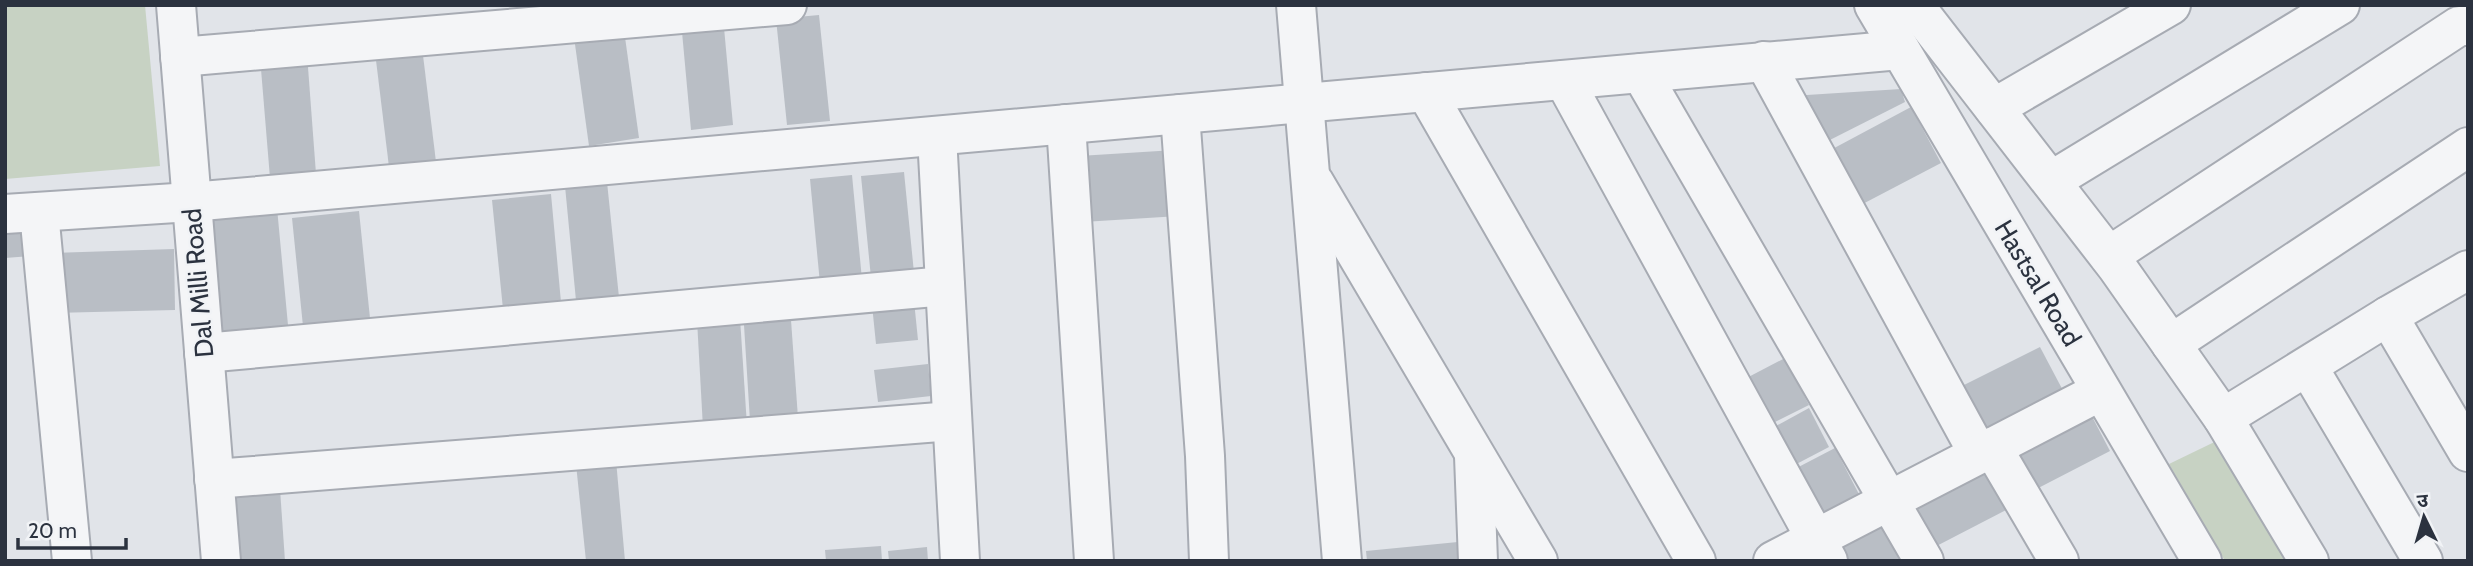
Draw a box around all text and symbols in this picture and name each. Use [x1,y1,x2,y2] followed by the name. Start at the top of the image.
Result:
[176,207,220,359] street label: Dal Milli Road
[1988,214,2088,352] street label: Hastsal Road
[2389,482,2459,552] north arrow
[2416,489,2430,513] text: उ
[18,506,126,550] scale bar
[28,518,77,543] text: 20 m

